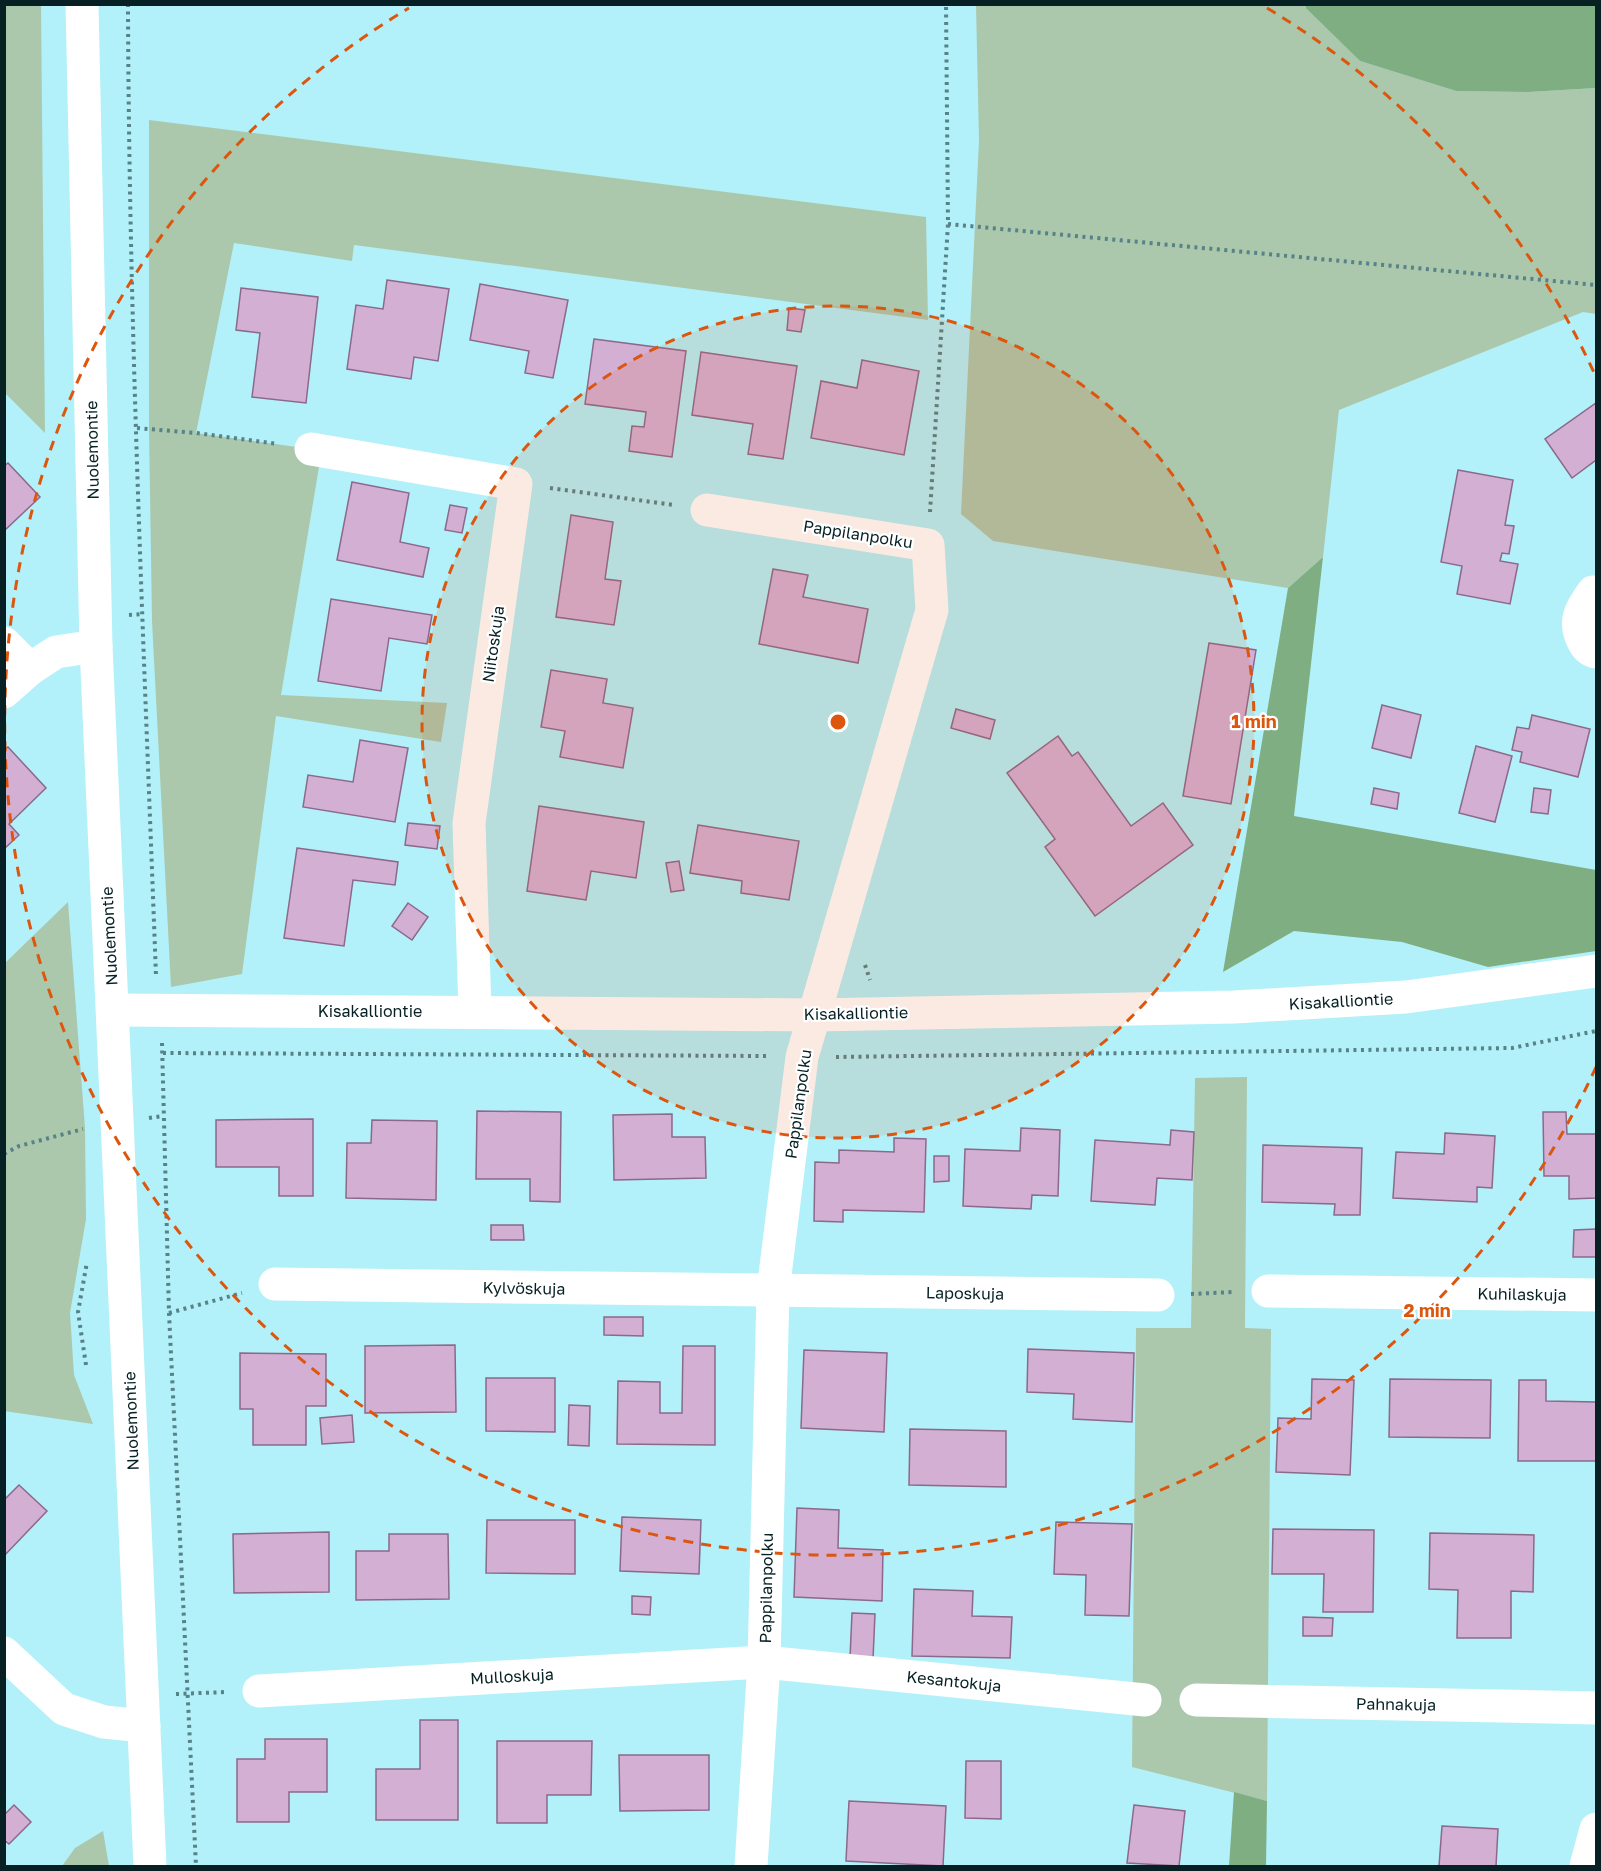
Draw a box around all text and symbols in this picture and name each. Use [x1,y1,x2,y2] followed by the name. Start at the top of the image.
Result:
[81,400,103,500] street label: Nuolemontie
[802,515,914,553] street label: Pappilanpolku
[478,604,508,684] street label: Niitoskuja
[1231,710,1277,732] text: 1 min
[828,712,848,732] centre of rings
[96,886,122,986] street label: Nuolemontie
[1288,988,1394,1014] street label: Kisakalliontie
[318,1001,422,1021] street label: Kisakalliontie
[804,1002,908,1024] street label: Kisakalliontie
[780,1048,816,1160] street label: Pappilanpolku
[482,1277,566,1299] street label: Kylvöskuja
[926,1282,1004,1304] street label: Laposkuja
[1477,1283,1567,1305] street label: Kuhilaskuja
[1403,1299,1451,1321] text: 2 min
[119,1371,143,1471] street label: Nuolemontie
[755,1533,777,1643] street label: Pappilanpolku
[470,1664,554,1688] street label: Mulloskuja
[906,1666,1002,1696] street label: Kesantokuja
[1356,1693,1436,1715] street label: Pahnakuja

